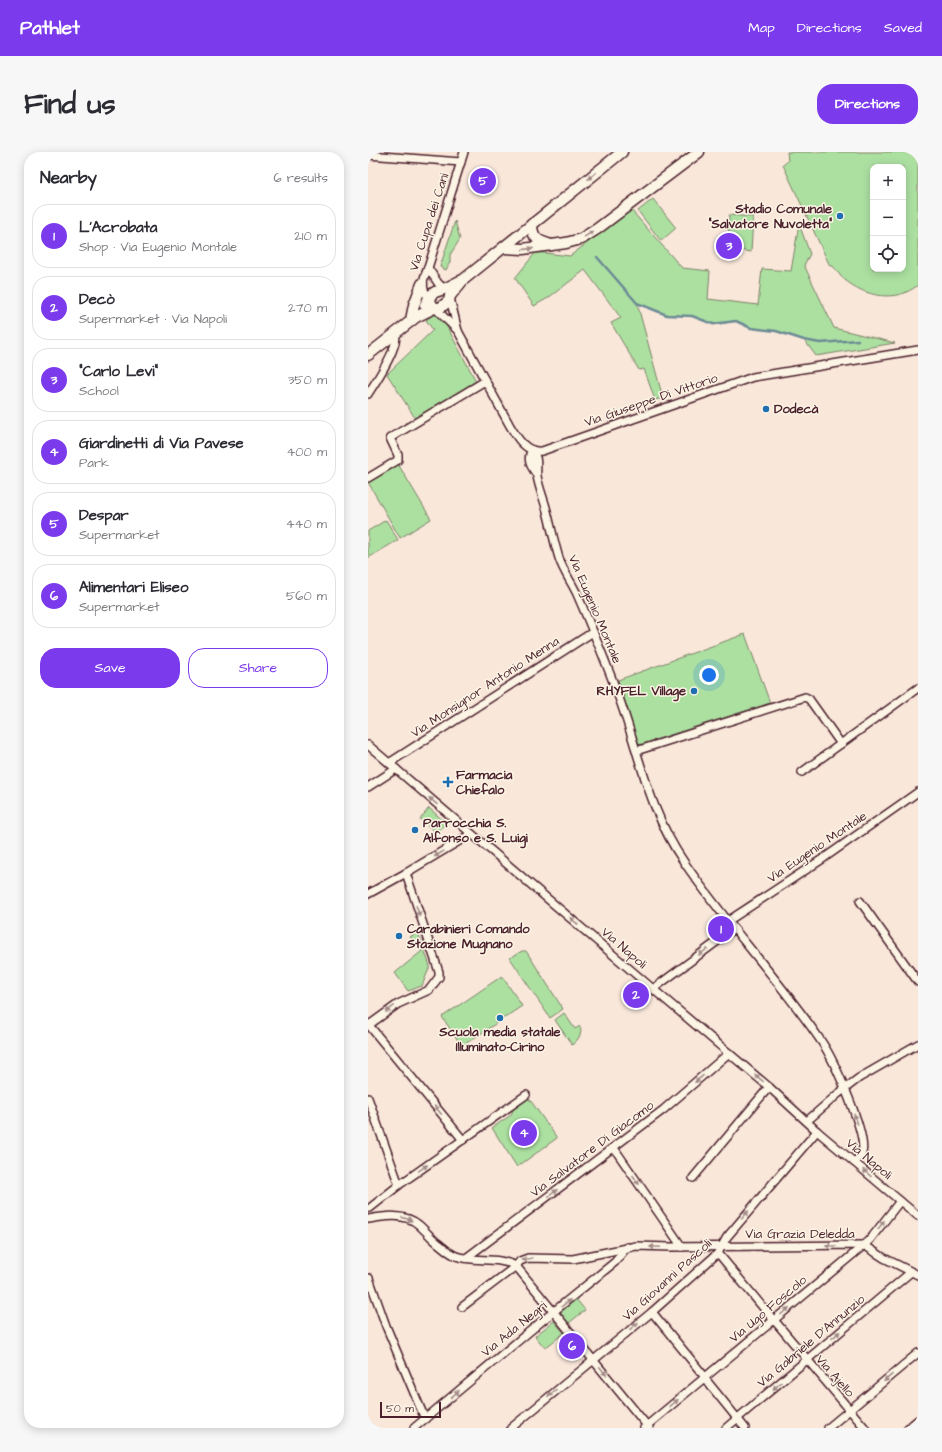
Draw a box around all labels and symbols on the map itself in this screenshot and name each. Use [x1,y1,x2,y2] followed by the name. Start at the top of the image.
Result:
[470,166,496,196] pin: 5
[405,171,453,273] street label: Via Cupa dei Cani
[586,172,597,181] one-way arrow
[709,200,833,233] place label: Stadio Comunale "Salvatore Nuvoletta"
[835,211,845,221] marker: Stadio Comunale "Salvatore Nuvoletta"
[583,231,595,238] one-way arrow
[716,231,742,261] pin: 3
[522,245,534,252] one-way arrow
[582,369,721,431] street label: Via Giuseppe Di Vittorio
[774,400,819,418] place label: Dodecà
[761,404,771,414] marker: Dodecà
[563,552,626,667] street label: Via Eugenio Montale
[407,632,564,743] street label: Via Monsignor Antonio Menna
[699,665,719,685] your location
[596,682,686,702] place label: RHYFEL Village
[689,686,699,696] marker: RHYFEL Village
[456,766,513,799] place label: Farmacia Chiefalo
[443,777,453,787] marker: Farmacia Chiefalo
[427,796,438,805] one-way arrow
[764,807,871,888] street label: Via Eugenio Montale
[423,814,529,849] place label: Parrocchia S. Alfonso e S. Luigi
[410,825,420,835] marker: Parrocchia S. Alfonso e S. Luigi
[433,850,445,857] one-way arrow
[415,905,421,917] one-way arrow
[708,914,734,944] pin: 1
[570,917,579,926] one-way arrow
[406,920,530,955] place label: Carabinieri Comando Stazione Mugnano
[597,923,651,973] street label: Via Napoli
[394,931,404,941] marker: Carabinieri Comando Stazione Mugnano
[697,948,708,956] one-way arrow
[623,980,649,1010] pin: 2
[385,1005,395,1013] one-way arrow
[495,1013,505,1023] marker: Scuola media statale Illuminato-Cirino
[438,1023,561,1056] place label: Scuola media statale Illuminato-Cirino
[753,1073,764,1082] one-way arrow
[694,1074,704,1083] one-way arrow
[527,1096,658,1201] street label: Via Salvatore Di Giacomo
[434,1104,442,1115] one-way arrow
[853,1113,859,1125] one-way arrow
[511,1118,537,1148] pin: 4
[842,1134,896,1184] street label: Via Napoli
[418,1164,428,1172] one-way arrow
[861,1168,872,1177] one-way arrow
[632,1175,640,1185] one-way arrow
[548,1190,558,1198] one-way arrow
[741,1210,750,1221] one-way arrow
[402,1217,414,1223] one-way arrow
[877,1219,885,1230] one-way arrow
[745,1225,855,1243] street label: Via Grazia Deledda
[618,1235,716,1325] street label: Via Giovanni Pascoli
[649,1243,661,1250] one-way arrow
[824,1243,837,1249] one-way arrow
[521,1256,533,1262] one-way arrow
[725,1271,812,1348] street label: Via Ugo Foscolo
[753,1290,869,1392] street label: Via Gabriele D'Annunzio
[477,1297,551,1362] street label: Via Ada Negri
[561,1298,572,1307] one-way arrow
[779,1307,790,1316] one-way arrow
[629,1322,640,1331] one-way arrow
[559,1331,585,1361] pin: 6
[831,1331,842,1340] one-way arrow
[811,1351,859,1402] street label: Via Ajello
[599,1366,607,1377] one-way arrow
[883,1373,893,1382] one-way arrow
[771,1381,782,1390] one-way arrow
[450,1389,460,1398] one-way arrow
[547,1389,558,1398] one-way arrow
[668,1399,679,1407] one-way arrow
[380,1400,441,1419] scale bar

